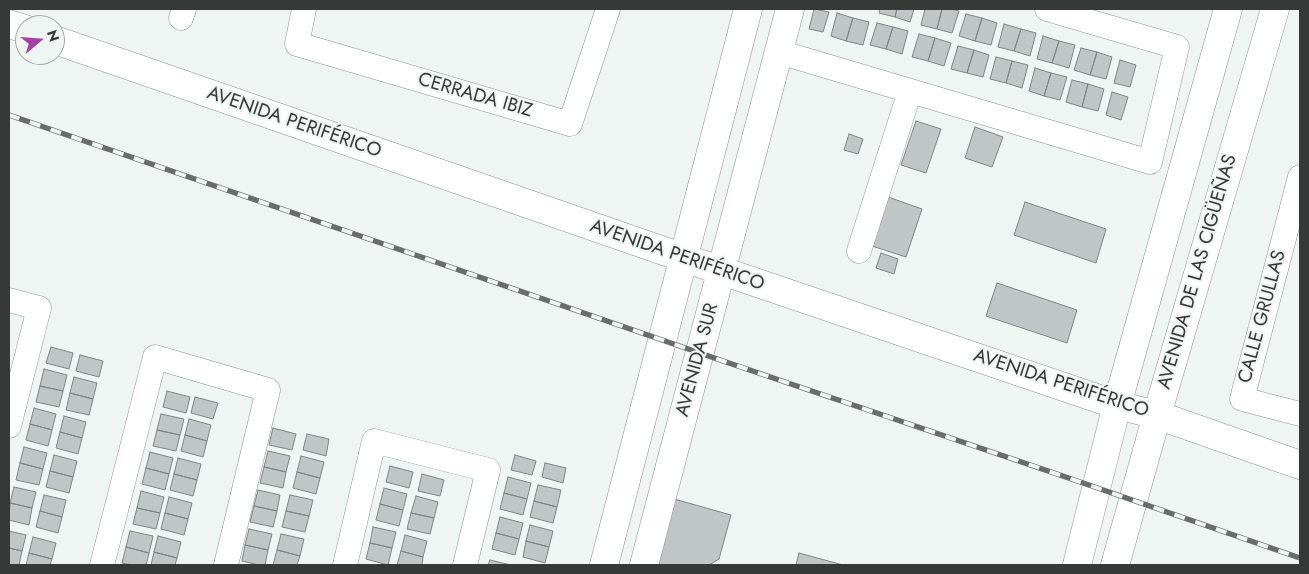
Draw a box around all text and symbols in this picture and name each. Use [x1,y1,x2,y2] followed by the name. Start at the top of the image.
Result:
[15,15,65,65] north arrow
[42,27,65,44] text: N
[415,69,535,123] street label: CERRADA IBIZ
[204,82,384,164] street label: AVENIDA PERIFÉRICO
[1154,152,1242,392] street label: AVENIDA DE LAS CIGÜEÑAS
[587,215,767,297] street label: AVENIDA PERIFÉRICO
[1234,248,1292,386] street label: CALLE GRULLAS
[672,301,724,419] street label: AVENIDA SUR
[970,345,1152,423] street label: AVENIDA PERIFÉRICO

